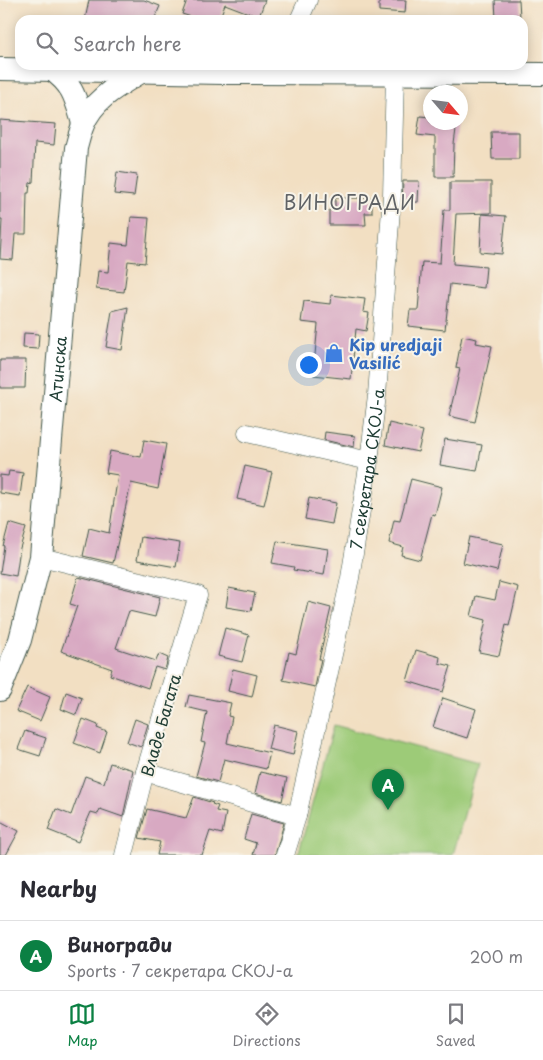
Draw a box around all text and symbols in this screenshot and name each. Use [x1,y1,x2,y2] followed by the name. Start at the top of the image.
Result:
[15,15,528,70] search box
[33,29,61,57] icon: search
[73,29,182,57] text: Search here
[423,85,468,130] north arrow
[284,188,416,216] district label: ВИНОГРАДИ
[349,332,442,374] place label: Kip uredjaji Vasilić
[42,335,72,403] street label: Атинска
[323,342,345,364] shop icon: Kip uredjaji Vasilić
[296,352,322,378] your location
[343,388,389,551] street label: 7 секретара СКОЈ-а
[134,671,186,779] street label: Владе Багата
[372,769,404,810] pin: A
[20,872,97,904] text: Nearby
[67,930,172,958] text: Виногради
[30,944,42,968] text: A
[470,944,523,968] text: 200 m
[67,958,293,982] text: Sports · 7 секретара СКОЈ-а
[68,1000,97,1051] tab: Map
[233,1000,301,1051] tab: Directions
[436,1000,475,1051] tab: Saved

